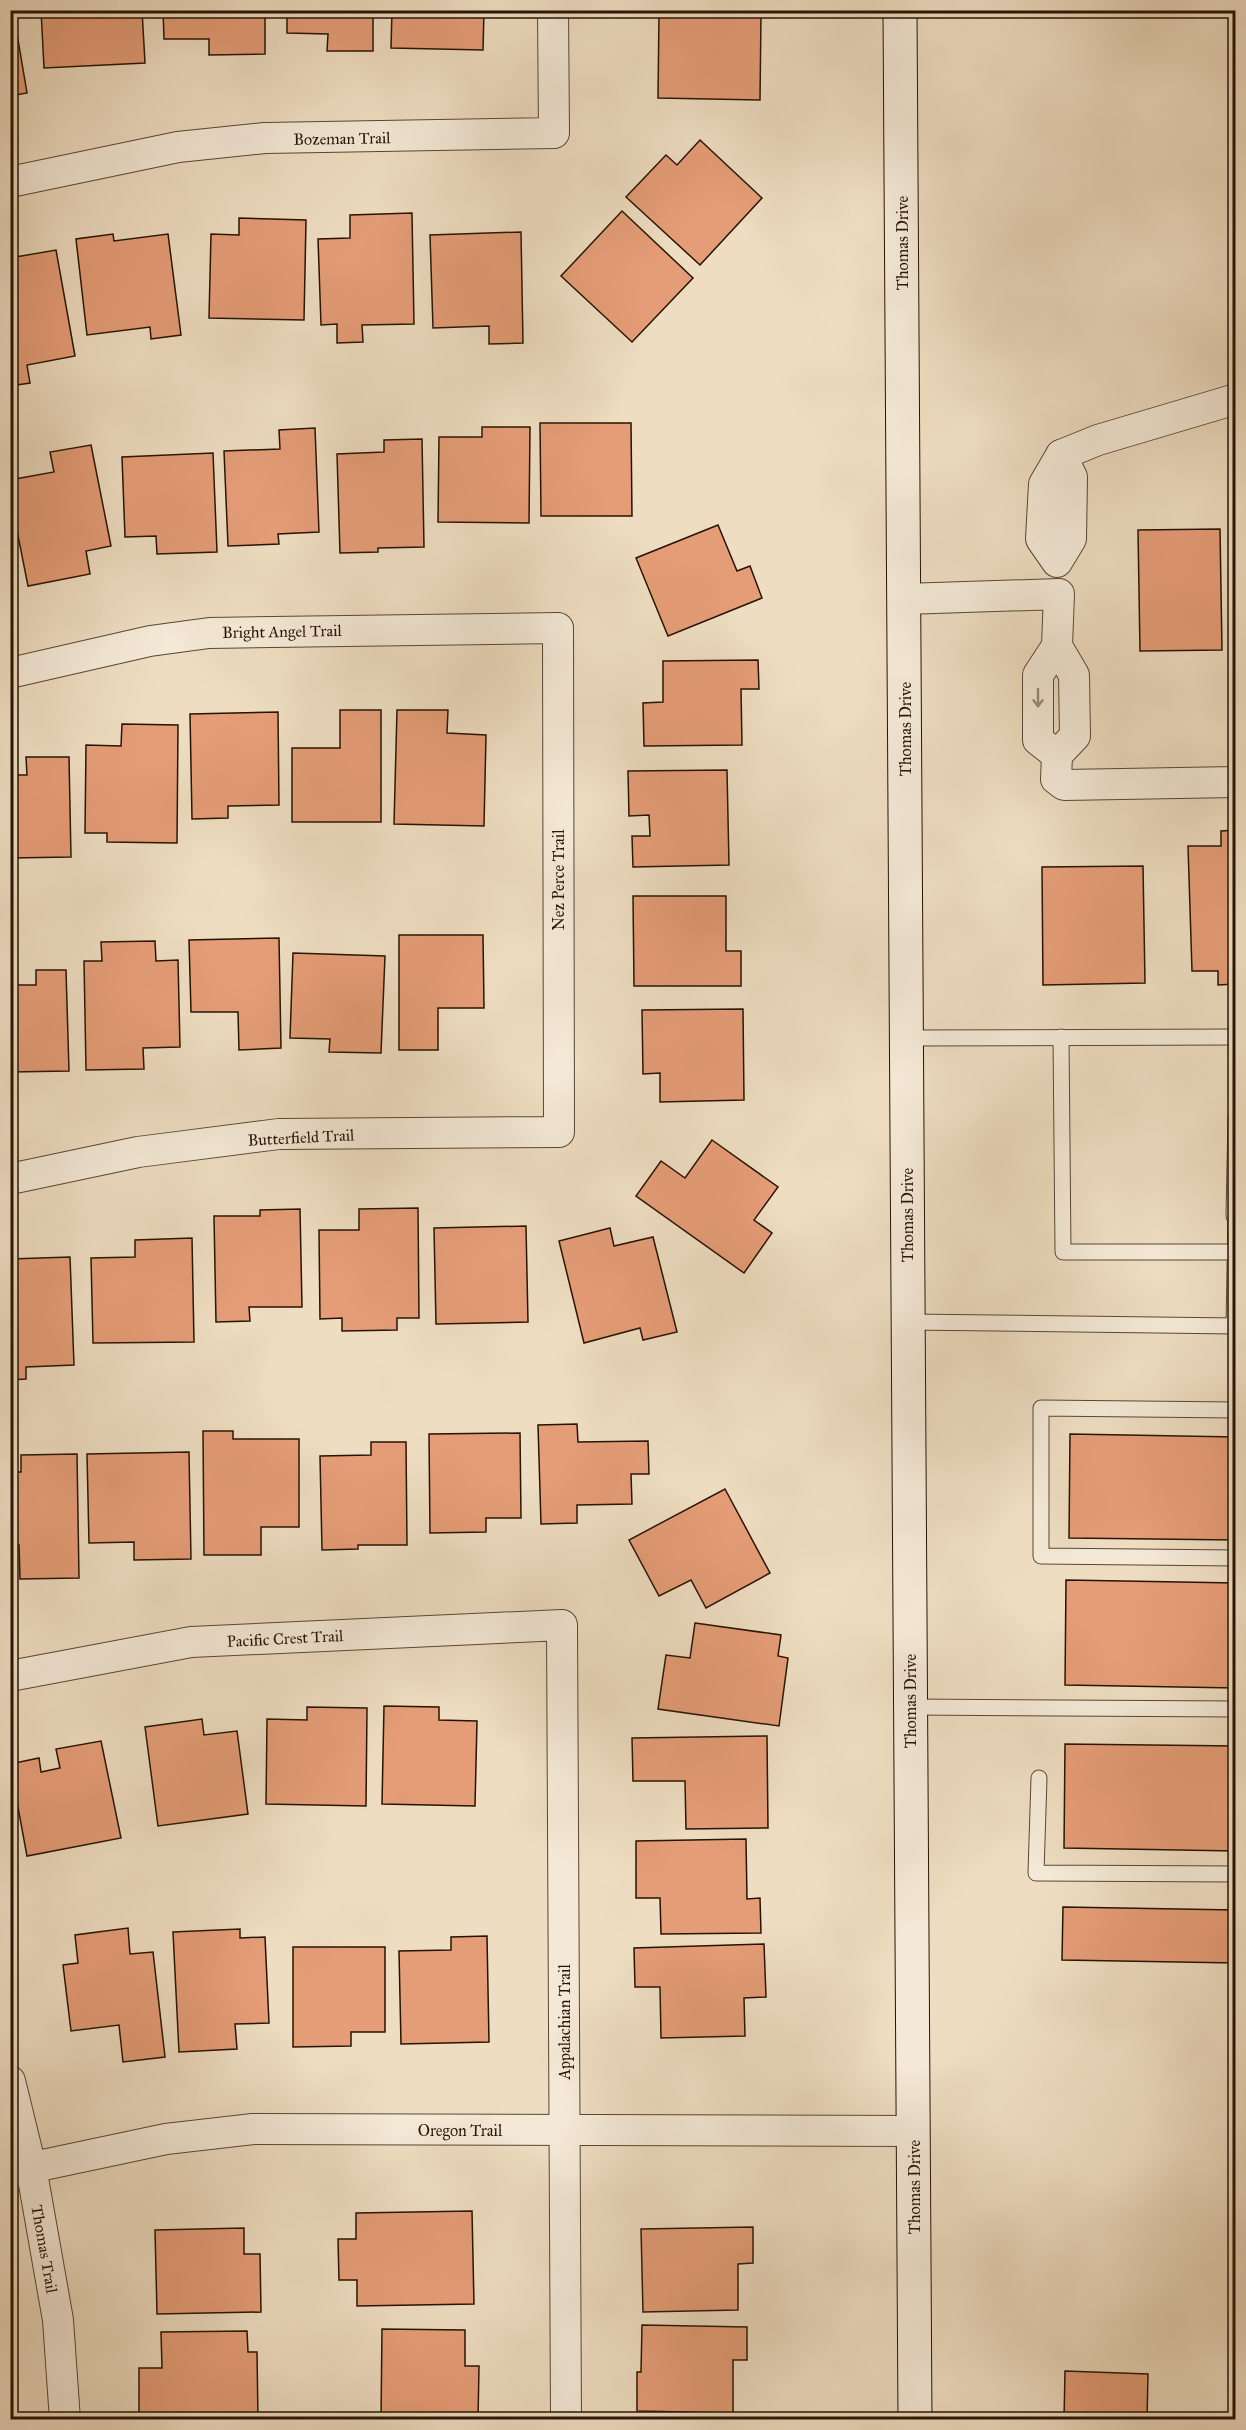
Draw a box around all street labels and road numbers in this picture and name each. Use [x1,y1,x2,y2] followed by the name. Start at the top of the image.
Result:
[293,128,391,149] street label: Bozeman Trail
[893,195,912,290] street label: Thomas Drive
[222,621,343,643] street label: Bright Angel Trail
[896,681,915,776] street label: Thomas Drive
[549,829,568,931] street label: Nez Perce Trail
[247,1125,356,1150] street label: Butterfield Trail
[898,1167,917,1262] street label: Thomas Drive
[226,1626,344,1651] street label: Pacific Crest Trail
[901,1653,920,1748] street label: Thomas Drive
[555,1964,574,2081] street label: Appalachian Trail
[418,2121,503,2141] street label: Oregon Trail
[905,2139,924,2234] street label: Thomas Drive
[27,2203,62,2295] street label: Thomas Trail

